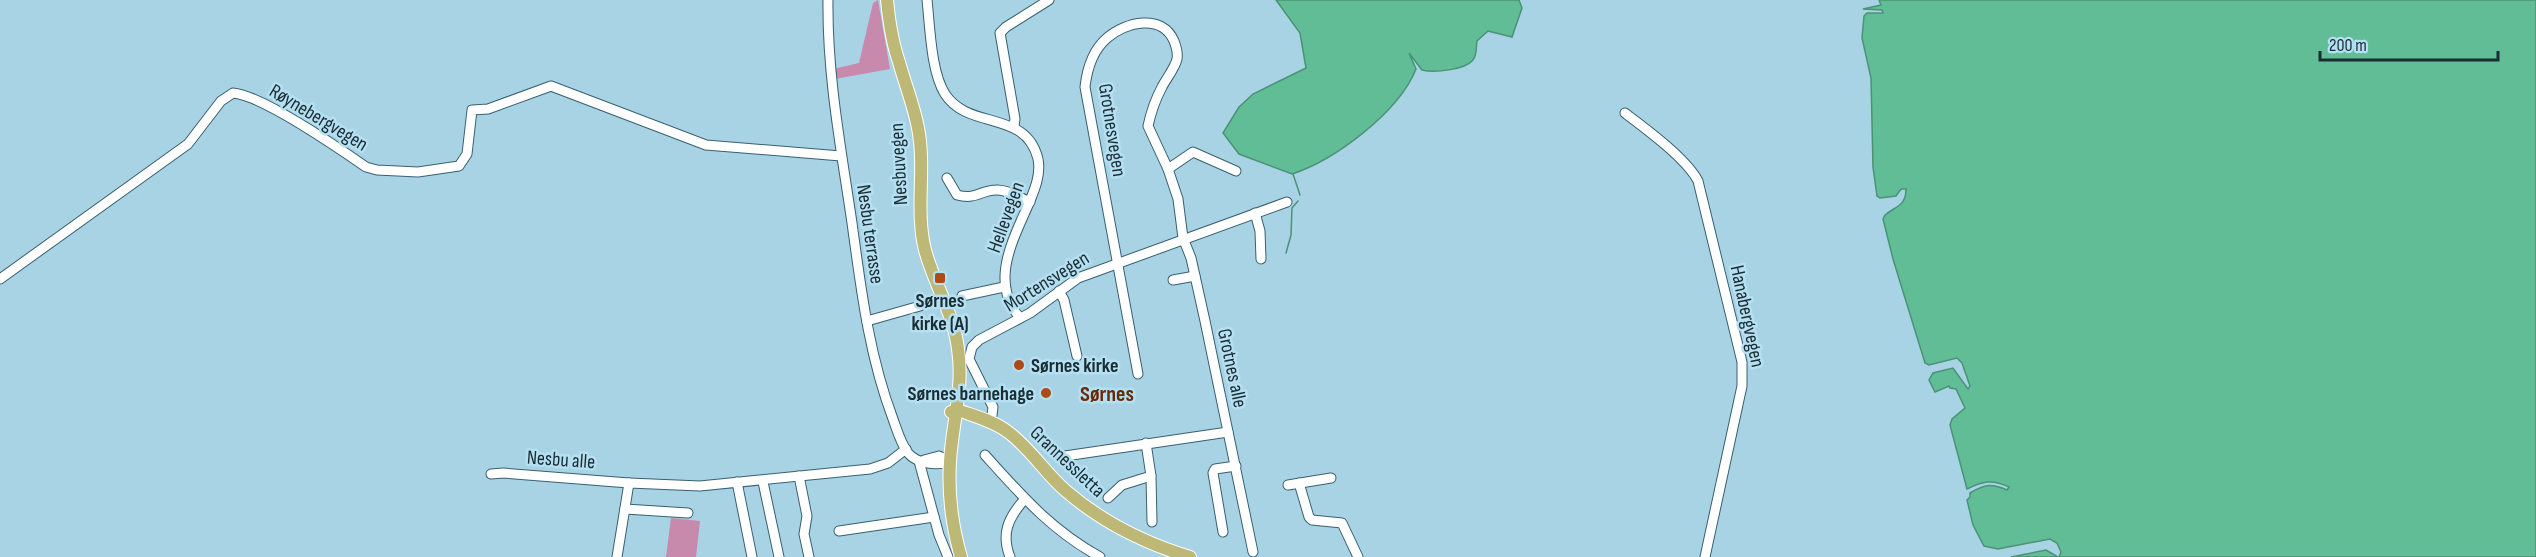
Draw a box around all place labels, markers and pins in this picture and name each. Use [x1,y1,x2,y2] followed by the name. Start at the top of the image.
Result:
[933,271,947,285] marker: Sørnes kirke (A)
[911,289,969,336] place label: Sørnes kirke (A)
[1031,354,1118,378] place label: Sørnes kirke
[1012,358,1026,372] marker: Sørnes kirke
[907,382,1034,406] place label: Sørnes barnehage
[1039,386,1053,400] marker: Sørnes barnehage

